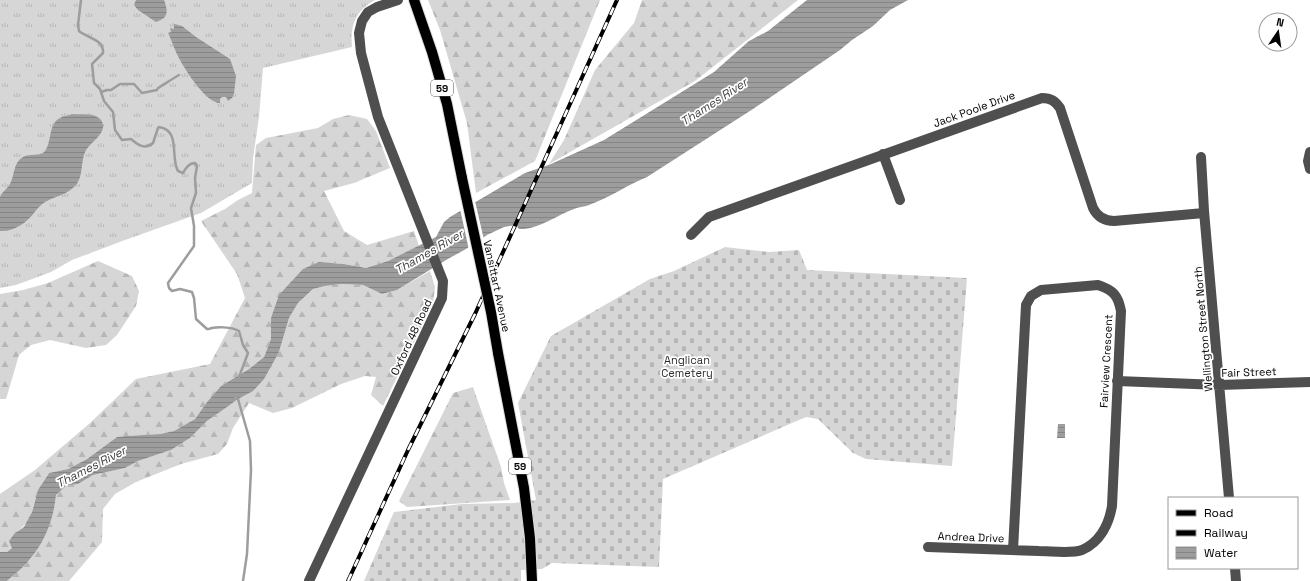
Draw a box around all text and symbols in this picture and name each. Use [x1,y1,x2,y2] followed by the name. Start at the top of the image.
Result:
[1258,12,1298,52] north arrow
[1275,15,1285,30] text: N
[678,74,752,130] water label: Thames River
[431,80,453,96] road number: 59
[931,88,1017,130] street label: Jack Poole Drive
[392,225,467,278] water label: Thames River
[480,239,514,333] street label: Vansittart Avenue
[1191,266,1215,392] street label: Wellington Street North
[387,297,435,377] street label: Oxford 48 Road
[1097,314,1115,408] street label: Fairview Crescent
[661,353,713,380] park label: Anglican Cemetery
[1221,364,1277,380] street label: Fair Street
[53,442,130,491] water label: Thames River
[509,458,531,474] road number: 59
[1168,497,1298,569] legend
[1204,505,1233,521] text: Road
[1204,525,1248,541] text: Railway
[937,529,1005,545] street label: Andrea Drive
[1204,545,1238,561] text: Water

